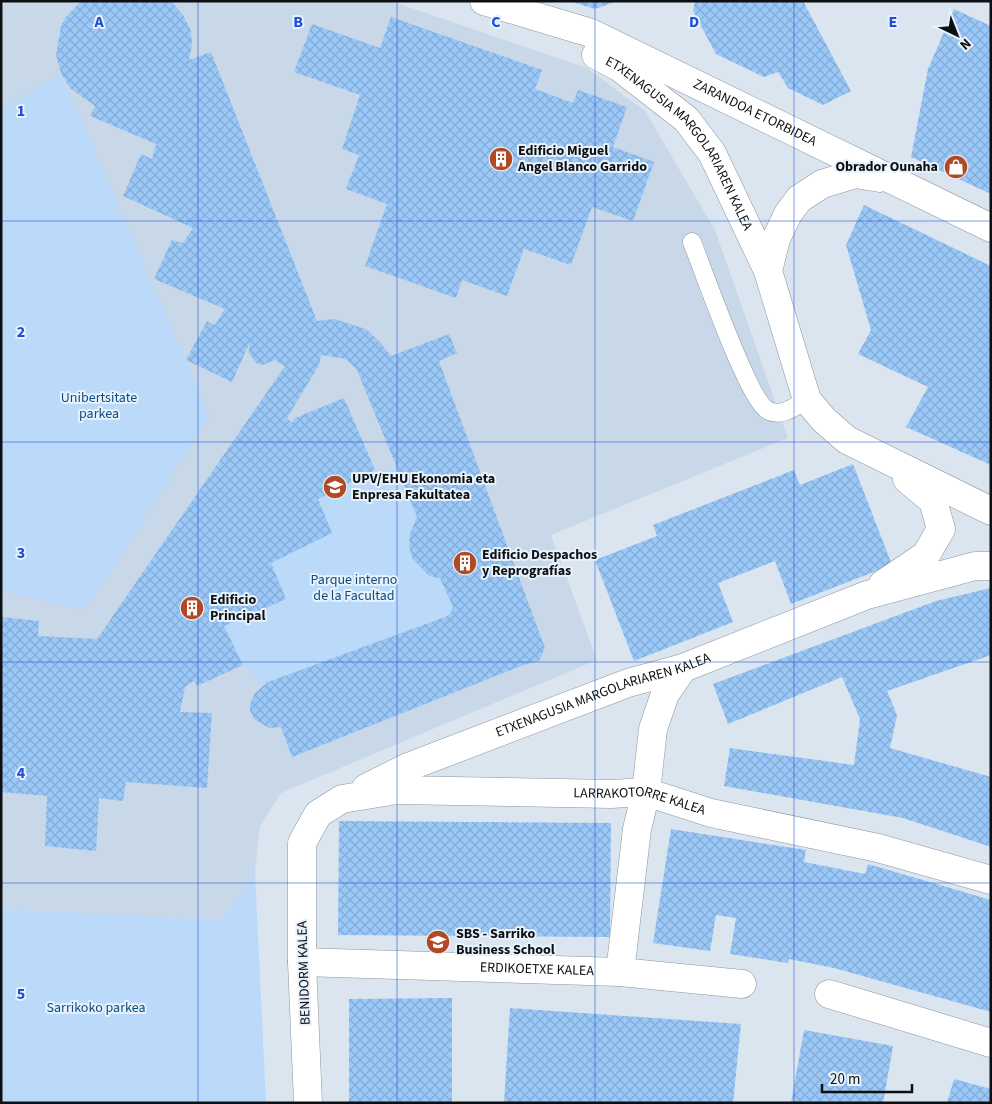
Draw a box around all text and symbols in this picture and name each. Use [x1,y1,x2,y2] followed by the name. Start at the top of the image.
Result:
[932,10,982,60] north arrow
[93,11,104,33] text: A
[293,11,303,33] text: B
[491,11,501,33] text: C
[689,11,699,33] text: D
[889,11,897,33] text: E
[955,33,975,54] text: N
[602,51,758,234] street label: ETXENAGUSIA MARGOLARIAREN KALEA
[690,74,820,152] street label: ZARANDOA ETORBIDEA
[17,100,25,122] text: 1
[517,141,647,177] place label: Edificio Miguel Angel Blanco Garrido
[488,146,514,172] building icon: Edificio Miguel Angel Blanco Garrido
[943,154,969,180] shop icon: Obrador Ounaha
[835,157,938,177] place label: Obrador Ounaha
[17,321,25,343] text: 2
[61,388,137,424] park label: Unibertsitate parkea
[352,469,495,505] place label: UPV/EHU Ekonomia eta Enpresa Fakultatea
[322,474,348,500] school or university icon: UPV/EHU Ekonomia eta Enpresa Fakultatea
[17,542,25,564] text: 3
[482,545,597,581] place label: Edificio Despachos y Reprografías
[452,550,478,576] building icon: Edificio Despachos y Reprografías
[311,570,397,606] park label: Parque interno de la Facultad
[210,590,265,626] place label: Edificio Principal
[179,595,205,621] building icon: Edificio Principal
[493,648,714,743] street label: ETXENAGUSIA MARGOLARIAREN KALEA
[17,762,26,784] text: 4
[573,782,708,821] street label: LARRAKOTORRE KALEA
[292,920,316,1026] street label: BENIDORM KALEA
[456,924,555,960] place label: SBS - Sarriko Business School
[425,929,451,955] school or university icon: SBS - Sarriko Business School
[479,958,595,981] street label: ERDIKOETXE KALEA
[17,983,25,1005] text: 5
[47,998,146,1018] park label: Sarrikoko parkea
[822,1062,912,1094] scale bar
[830,1069,860,1090] text: 20 m

